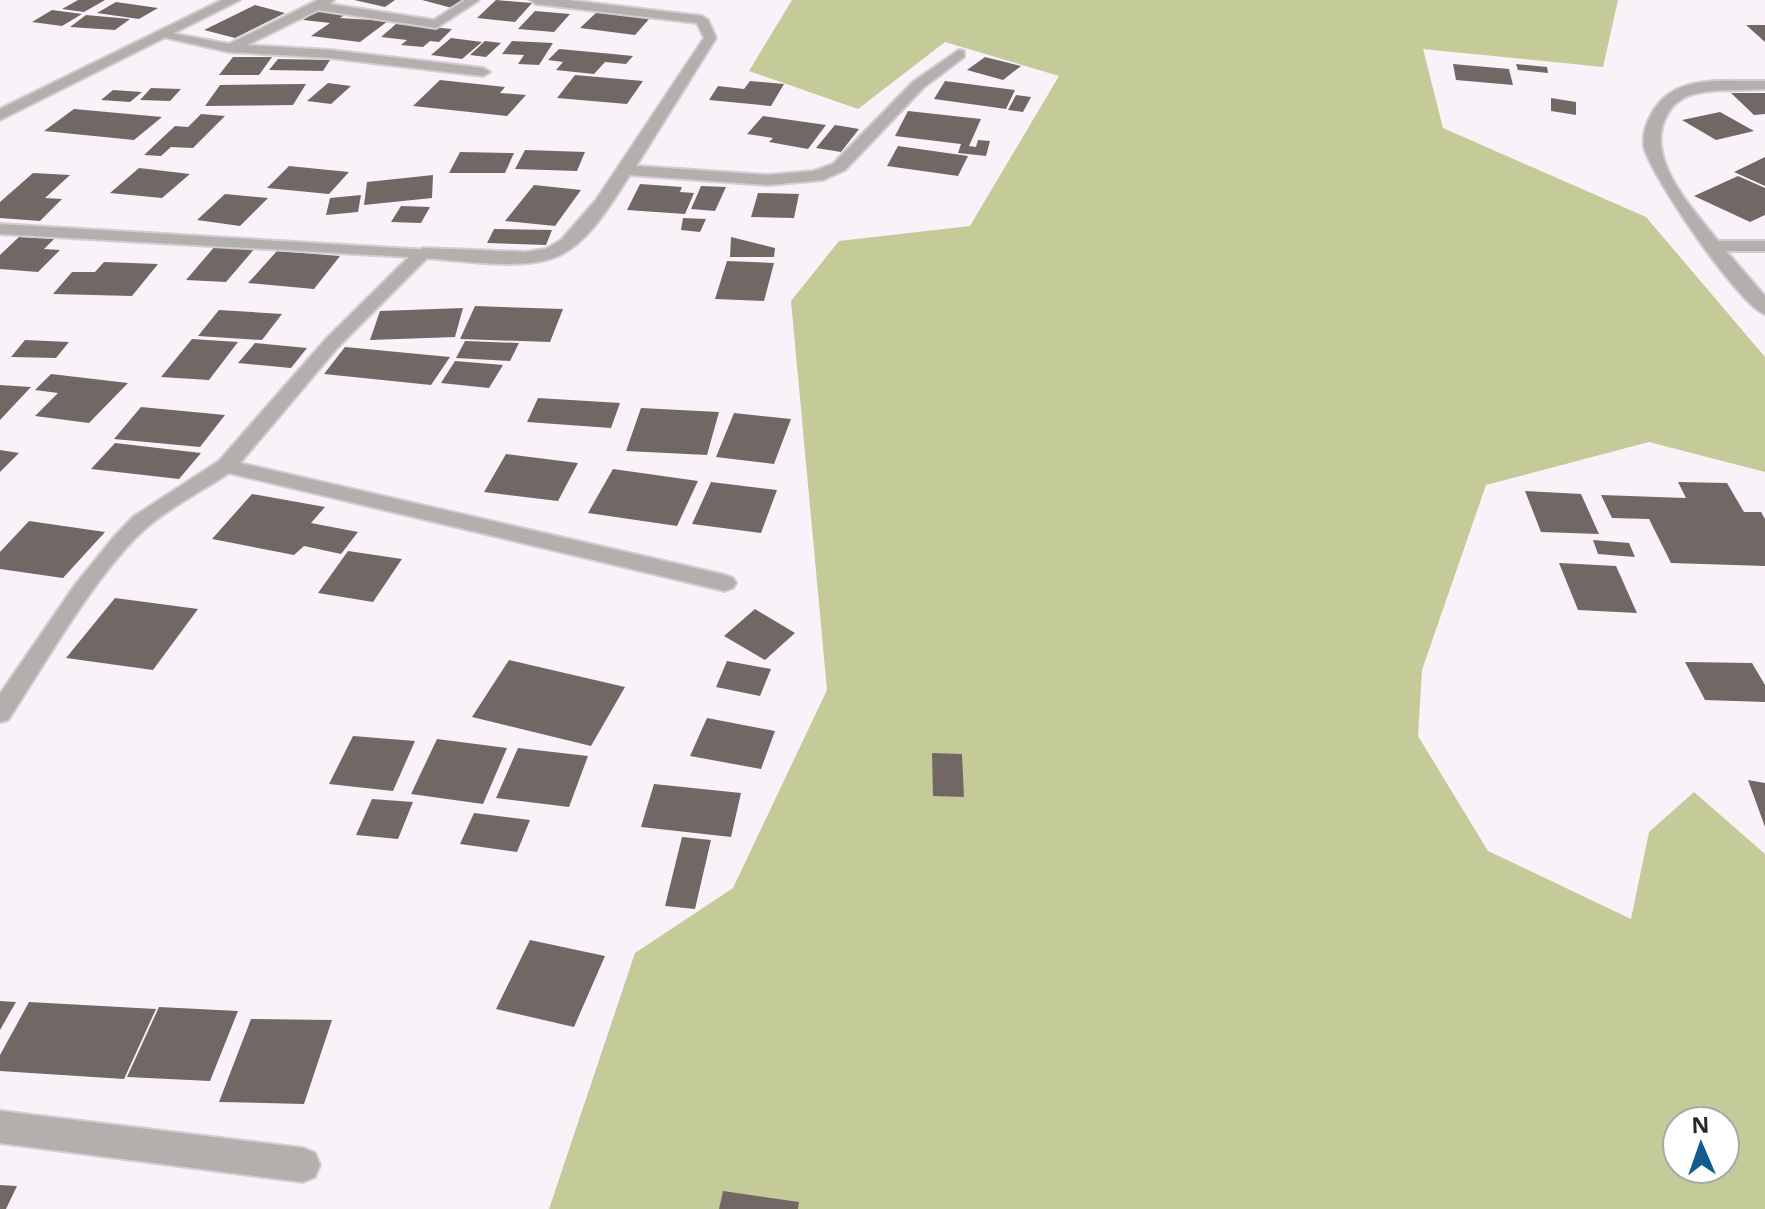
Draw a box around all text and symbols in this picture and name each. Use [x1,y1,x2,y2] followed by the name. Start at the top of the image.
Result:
[1661,1105,1741,1185] north arrow
[1691,1109,1710,1139] text: N

